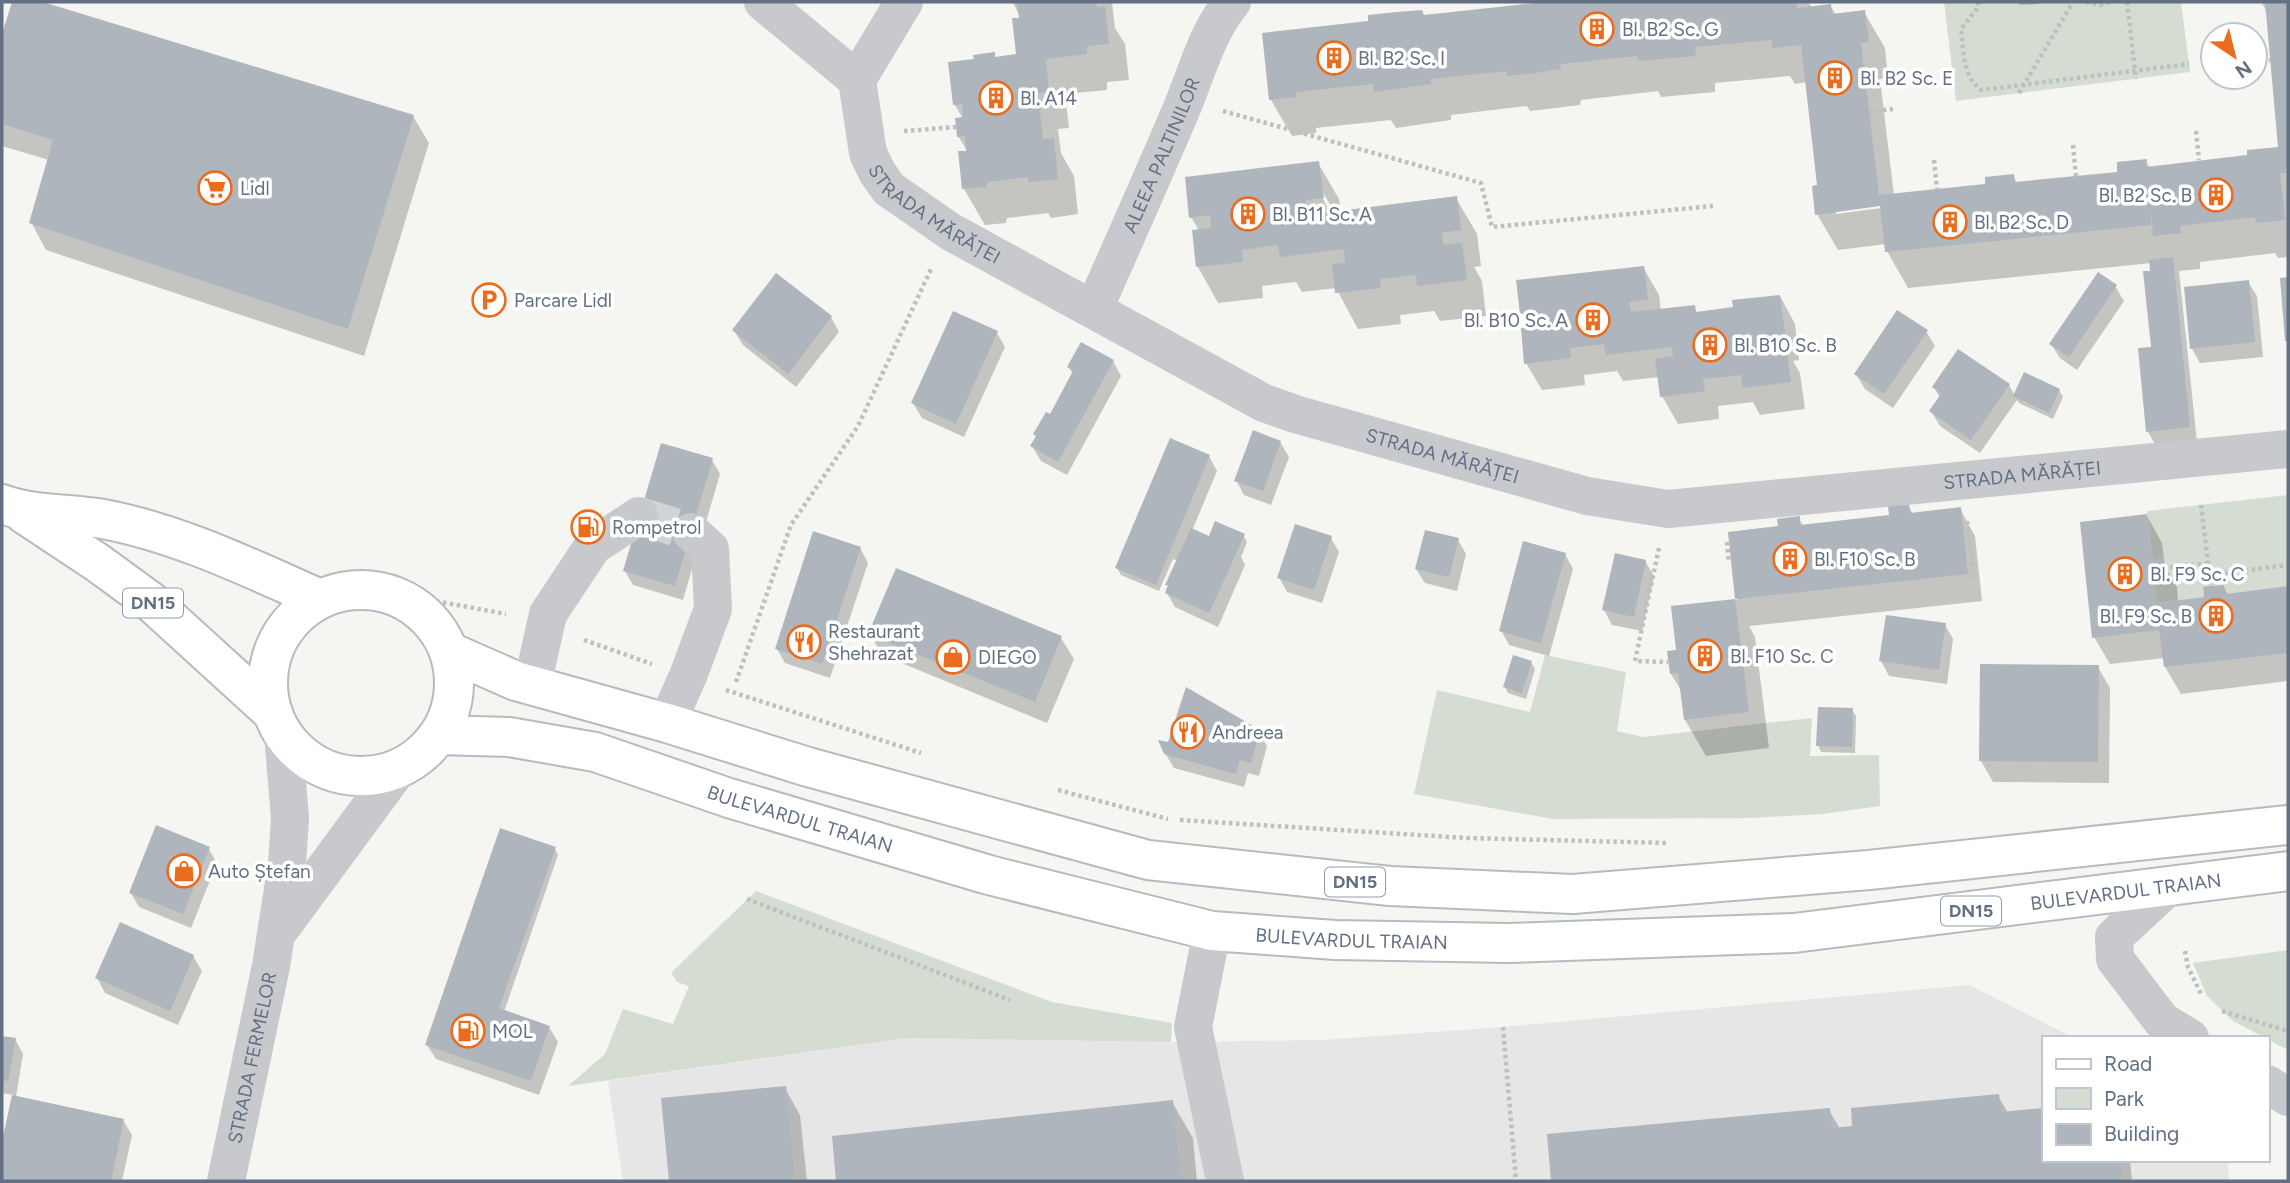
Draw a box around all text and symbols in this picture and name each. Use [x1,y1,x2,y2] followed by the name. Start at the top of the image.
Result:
[1578,10,1616,48] building icon: Bl. B2 Sc. G
[1622,18,1718,41] place label: Bl. B2 Sc. G
[2199,21,2269,91] north arrow
[1315,39,1353,77] building icon: Bl. B2 Sc. I
[1358,47,1445,70] place label: Bl. B2 Sc. I
[2231,56,2256,83] text: N
[1816,59,1854,97] building icon: Bl. B2 Sc. E
[1860,67,1953,90] place label: Bl. B2 Sc. E
[1118,74,1205,237] street label: ALEEA PALTINILOR
[977,79,1015,117] building icon: Bl. A14
[1020,87,1077,110] place label: Bl. A14
[863,161,1004,269] street label: STRADA MĂRĂȚEI
[196,169,234,207] supermarket icon: Lidl
[2197,176,2235,214] building icon: Bl. B2 Sc. B
[240,177,270,200] place label: Lidl
[2098,184,2192,207] place label: Bl. B2 Sc. B
[1229,195,1267,233] building icon: Bl. B11 Sc. A
[1272,203,1372,226] place label: Bl. B11 Sc. A
[1931,203,1969,241] building icon: Bl. B2 Sc. D
[1974,211,2069,234] place label: Bl. B2 Sc. D
[470,281,508,319] parking icon: Parcare Lidl
[514,289,612,312] place label: Parcare Lidl
[1574,301,1612,339] building icon: Bl. B10 Sc. A
[1464,309,1568,332] place label: Bl. B10 Sc. A
[1691,326,1729,364] building icon: Bl. B10 Sc. B
[1734,334,1837,357] place label: Bl. B10 Sc. B
[1363,423,1522,488] street label: STRADA MĂRĂȚEI
[1942,456,2102,494] street label: STRADA MĂRĂȚEI
[569,508,607,546] fuel station icon: Rompetrol
[612,516,702,539] place label: Rompetrol
[1771,540,1809,578] building icon: Bl. F10 Sc. B
[1814,548,1916,571] place label: Bl. F10 Sc. B
[2106,555,2144,593] building icon: Bl. F9 Sc. C
[2150,563,2245,586] place label: Bl. F9 Sc. C
[123,588,183,618] road number: DN15
[2197,597,2235,635] building icon: Bl. F9 Sc. B
[2100,605,2192,628] place label: Bl. F9 Sc. B
[828,620,920,665] place label: Restaurant Shehrazat
[785,623,823,661] restaurant icon: Restaurant Shehrazat
[1686,637,1724,675] building icon: Bl. F10 Sc. C
[934,638,972,676] shop icon: DIEGO
[1730,645,1834,668] place label: Bl. F10 Sc. C
[978,646,1037,669] place label: DIEGO
[1169,713,1207,751] restaurant icon: Andreea
[1212,721,1283,744] place label: Andreea
[704,780,895,858] street label: BULEVARDUL TRAIAN
[165,852,203,890] shop icon: Auto Ștefan
[208,860,311,883] place label: Auto Ștefan
[1325,868,1385,897] road number: DN15
[2029,868,2223,915] street label: BULEVARDUL TRAIAN
[1941,896,2001,926] road number: DN15
[1255,923,1448,954] street label: BULEVARDUL TRAIAN
[223,970,281,1146] street label: STRADA FERMELOR
[449,1012,487,1050] fuel station icon: MOL
[492,1020,533,1043] place label: MOL
[2042,1036,2269,1162] legend
[2104,1051,2152,1076] text: Road
[2104,1086,2145,1111] text: Park
[2104,1121,2179,1146] text: Building

